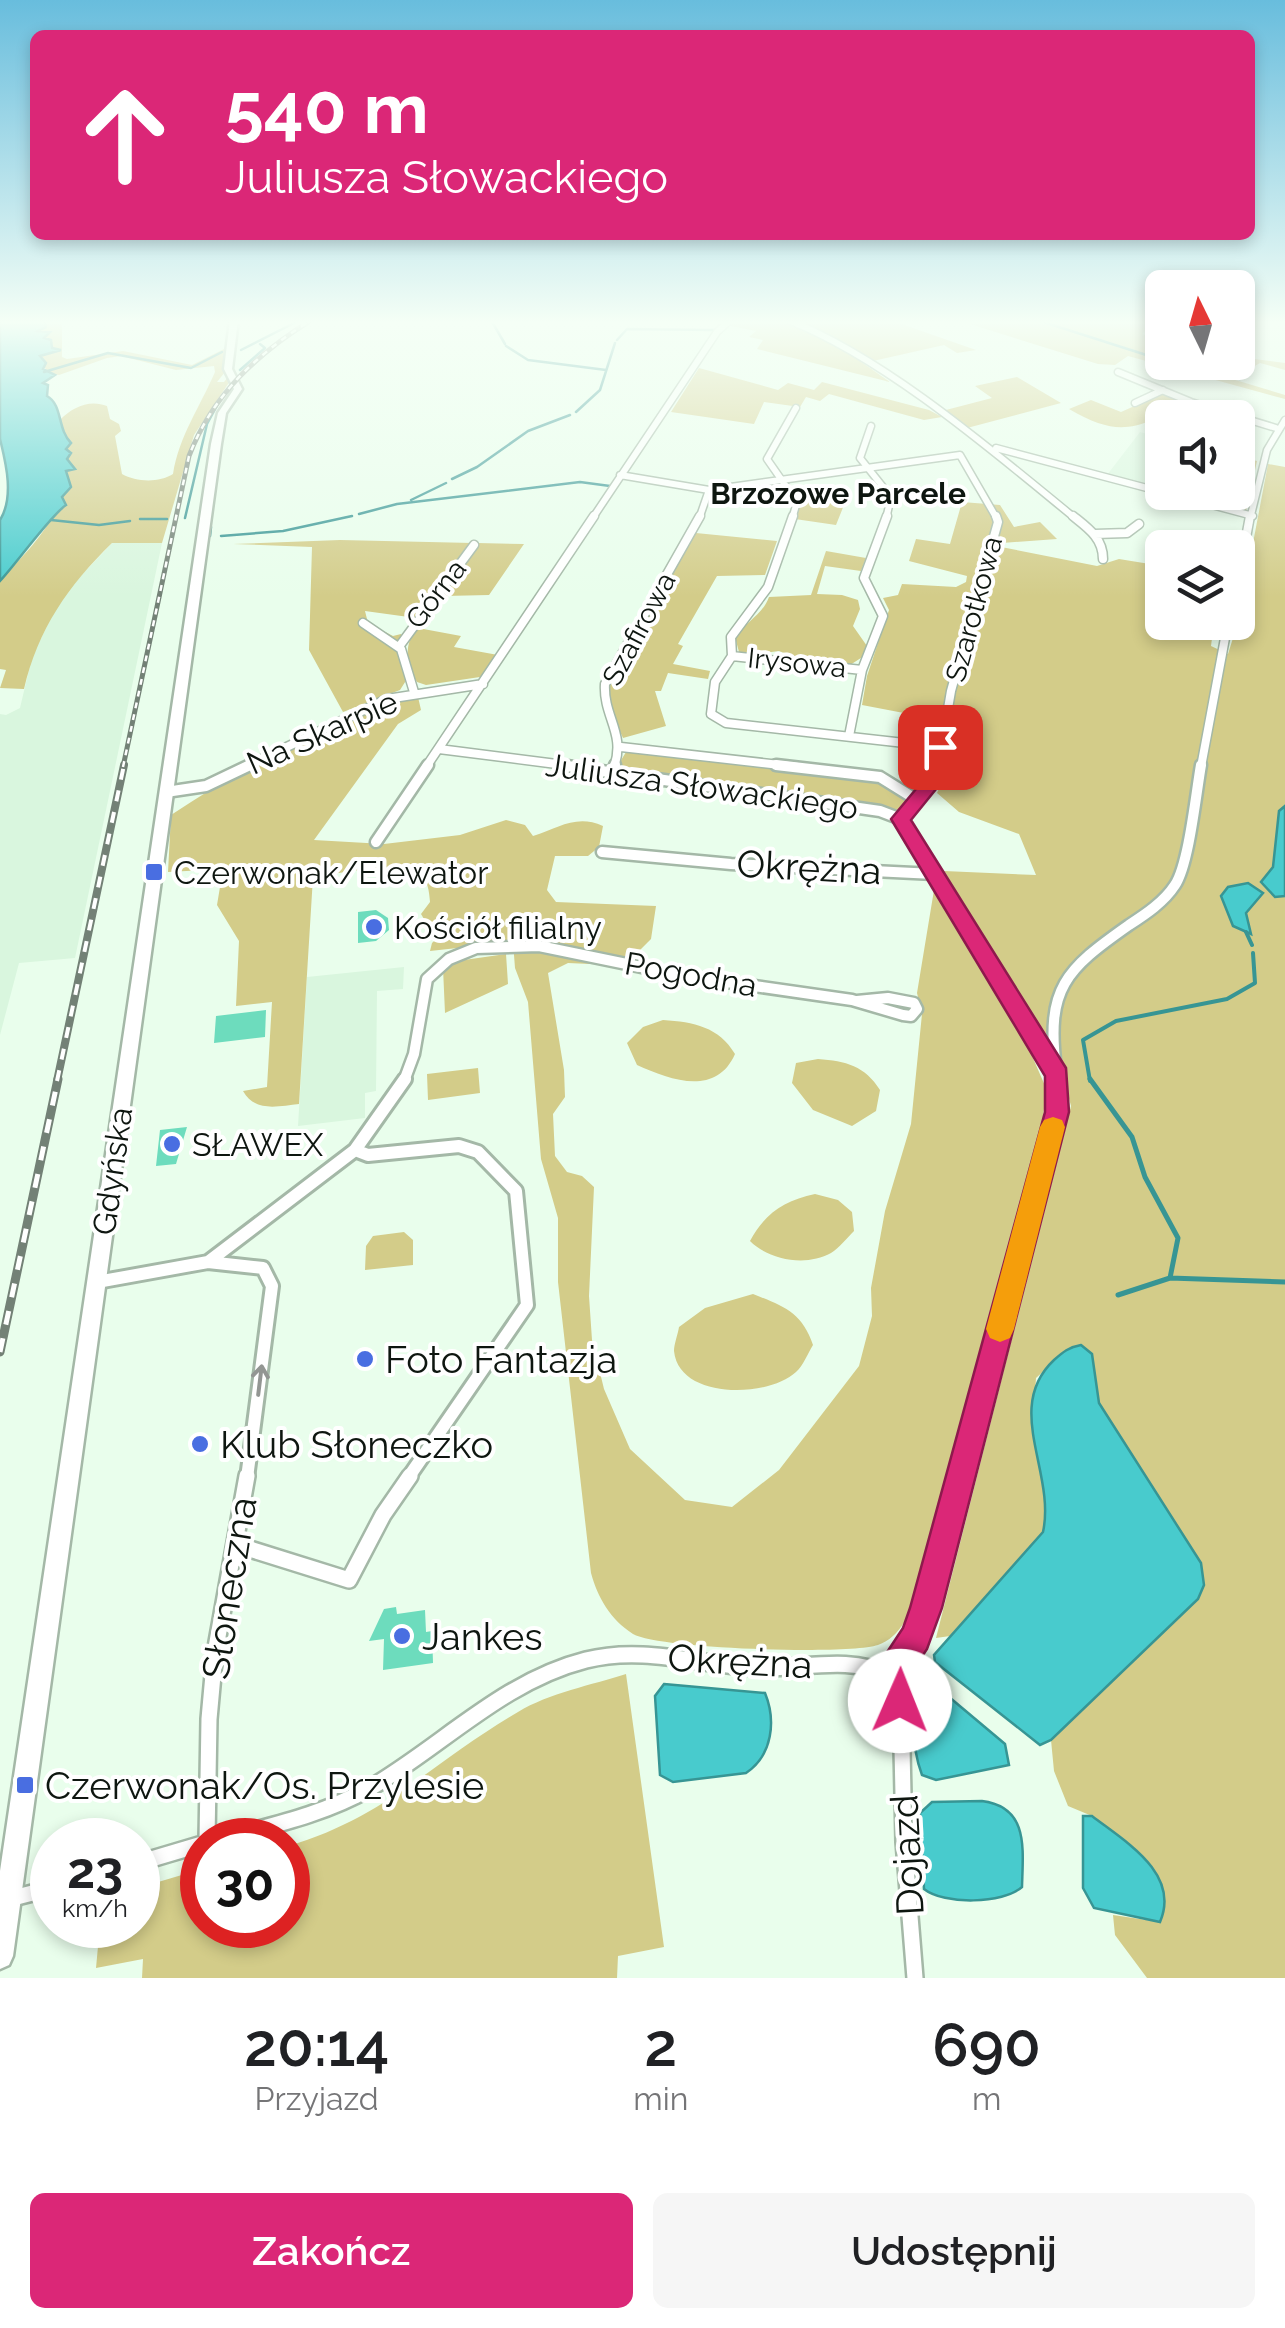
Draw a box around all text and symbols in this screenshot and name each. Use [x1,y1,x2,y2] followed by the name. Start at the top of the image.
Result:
[225,67,429,149] text: 540 m
[60,70,190,200] icon: ahead
[225,151,668,204] text: Juliusza Słowackiego
[1145,270,1255,380] north arrow
[1145,270,1255,640] map controls
[1145,400,1255,510] button: sound
[710,476,966,511] district label: Brzozowe Parcele
[1145,530,1255,640] button: layers
[939,533,1009,685] street label: Szarotkowa
[399,553,473,635] street label: Górna
[596,567,682,691] street label: Szafirowa
[746,641,848,685] street label: Irysowa
[241,682,403,782] street label: Na Skarpie
[898,705,983,790] pin
[913,720,968,775] icon: arrive
[543,746,861,826] street label: Juliusza Słowackiego
[735,841,883,893] street label: Okrężna
[174,854,488,891] place label: Czerwonak/Elewator
[143,861,165,883] marker: Czerwonak/Elewator
[394,909,602,946] place label: Kościół filialny
[363,916,385,938] marker: Kościół filialny
[622,944,760,1004] street label: Pogodna
[85,1105,139,1237] street label: Gdyńska
[192,1126,324,1163] place label: SŁAWEX
[161,1133,183,1155] marker: SŁAWEX
[385,1337,617,1382] place label: Foto Fantazja
[354,1348,376,1370] marker: Foto Fantazja
[251,1364,270,1396] one-way arrow
[220,1422,493,1467] place label: Klub Słoneczko
[189,1433,211,1455] marker: Klub Słoneczko
[192,1494,266,1682] street label: Słoneczna
[422,1614,543,1659] place label: Jankes
[391,1625,413,1647] marker: Jankes
[666,1635,814,1687] street label: Okrężna
[848,1649,952,1753] position arrow
[45,1763,484,1808] place label: Czerwonak/Os. Przylesie
[14,1774,36,1796] marker: Czerwonak/Os. Przylesie
[881,1793,933,1917] street label: Dojazd
[180,1818,310,1948] speed limit sign: 30
[67,1841,123,1900] text: 23
[62,1893,128,1923] text: km/h
[244,2010,389,2080] text: 20:14
[644,2010,677,2080] text: 2
[932,2010,1041,2080] text: 690
[255,2080,379,2117] text: Przyjazd
[633,2080,688,2117] text: min
[972,2080,1001,2117] text: m
[30,2193,633,2308] button: Zakończ
[653,2193,1255,2308] button: Udostępnij

